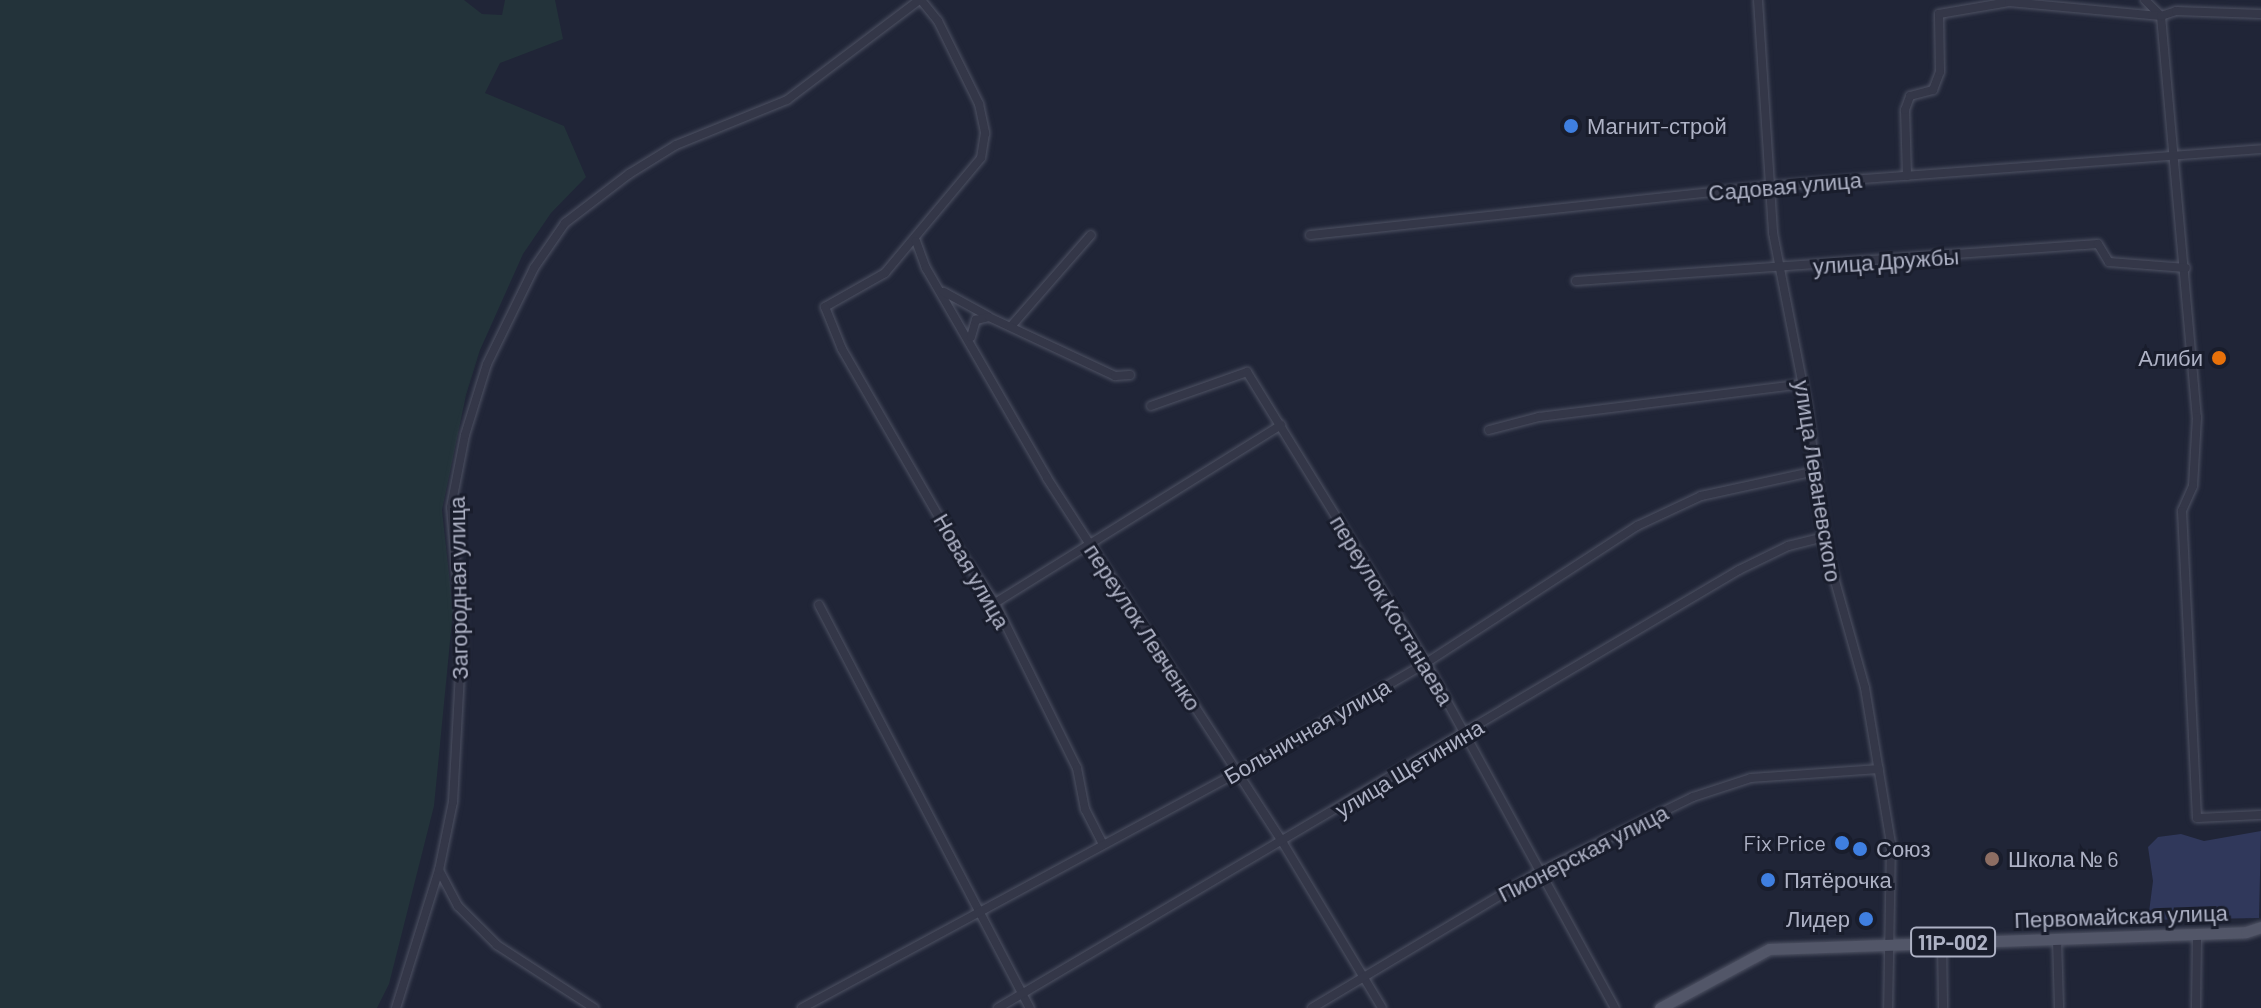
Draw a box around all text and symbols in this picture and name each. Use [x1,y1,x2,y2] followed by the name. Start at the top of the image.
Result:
[1587,113,1727,139] place label: Магнит-строй
[1562,117,1580,135] marker: Магнит-строй
[1707,166,1863,206] street label: Садовая улица
[1812,243,1960,279] street label: улица Дружбы
[2138,345,2203,371] place label: Алиби
[2210,349,2228,367] marker: Алиби
[1789,378,1847,584] street label: улица Леваневского
[443,496,473,680] street label: Загородная улица
[928,509,1016,633] street label: Новая улица
[1325,510,1459,710] street label: переулок Костанаева
[1079,539,1207,715] street label: переулок Левченко
[1219,673,1395,789] street label: Больничная улица
[1330,713,1488,823] street label: улица Щетинина
[1494,799,1672,907] street label: Пионерская улица
[1743,830,1826,856] place label: Fix Price
[1833,834,1851,852] marker: Fix Price
[1876,836,1931,862] place label: Союз
[1851,840,1869,858] marker: Союз
[2008,846,2119,872] place label: Школа № 6
[1983,850,2001,868] marker: Школа № 6
[1784,867,1892,893] place label: Пятёрочка
[1759,871,1777,889] marker: Пятёрочка
[2014,899,2228,933] street label: Первомайская улица
[1786,906,1850,932] place label: Лидер
[1857,910,1875,928] marker: Лидер
[1909,926,1997,958] road number: 11Р-002

